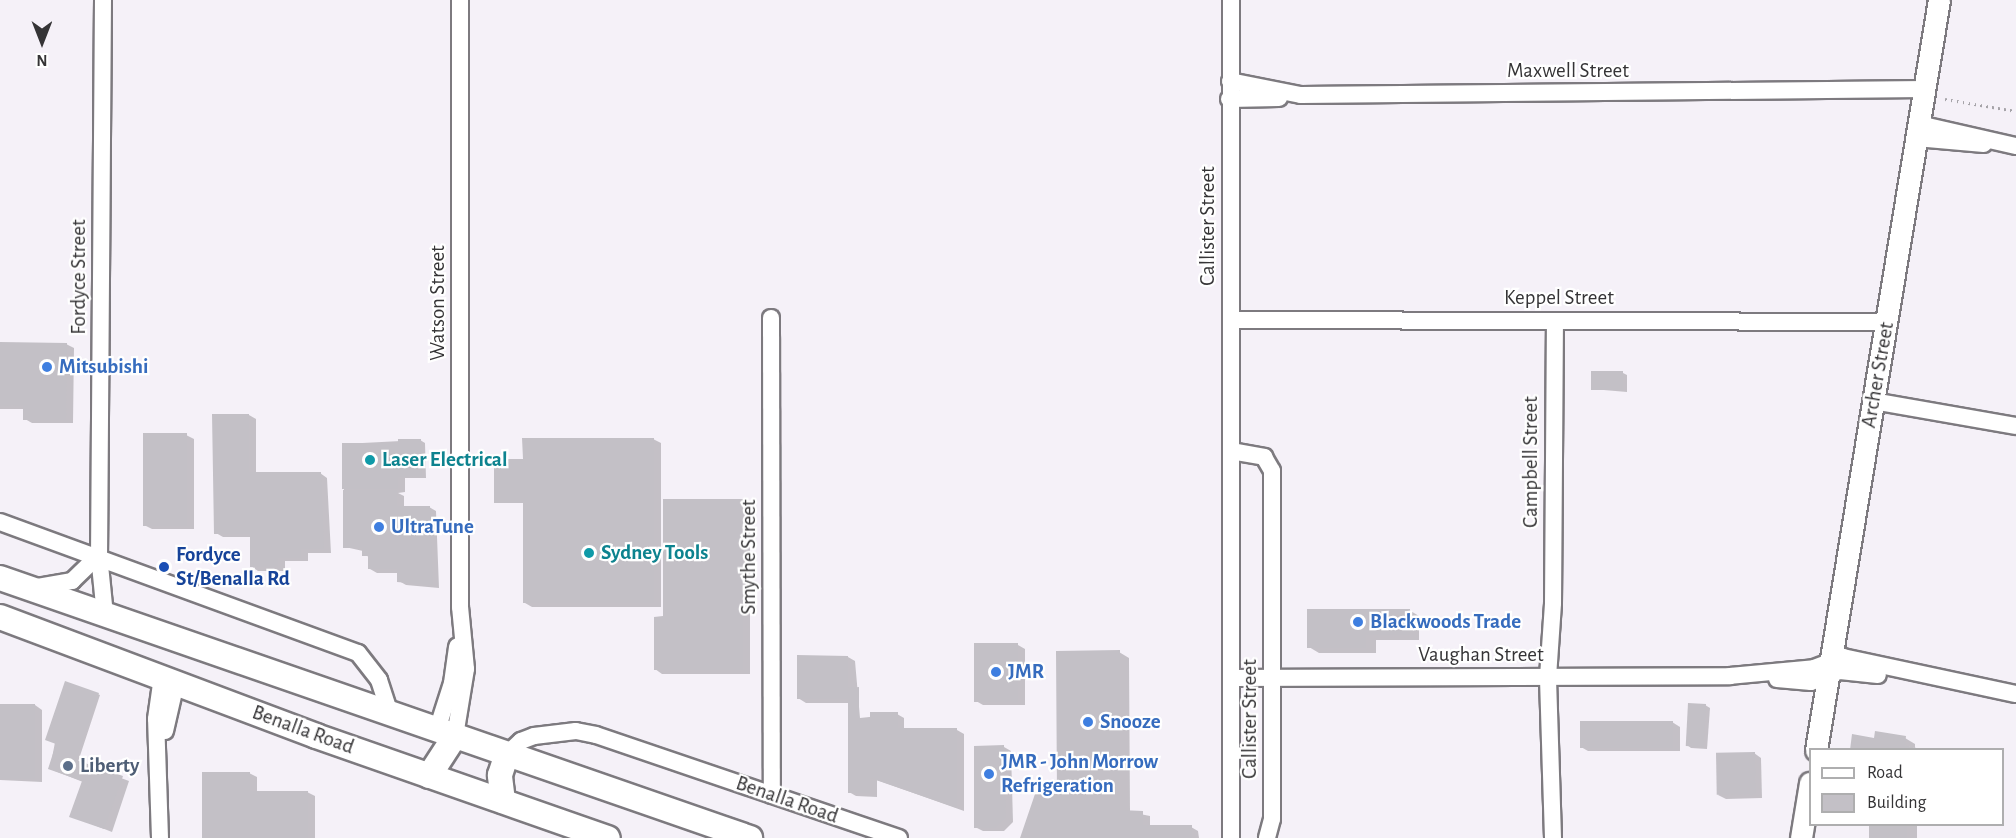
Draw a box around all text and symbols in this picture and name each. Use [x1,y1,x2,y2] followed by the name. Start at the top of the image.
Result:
[12,12,72,72] north arrow
[36,52,48,68] text: N
[1507,58,1629,84] street label: Maxwell Street
[1195,166,1221,286] street label: Callister Street
[66,219,92,335] street label: Fordyce Street
[425,245,451,361] street label: Watson Street
[1504,285,1614,311] street label: Keppel Street
[1856,320,1900,430] street label: Archer Street
[59,354,149,380] place label: Mitsubishi
[40,360,54,374] marker: Mitsubishi
[1518,396,1544,528] street label: Campbell Street
[382,447,507,473] place label: Laser Electrical
[363,453,377,467] marker: Laser Electrical
[736,499,762,615] street label: Smythe Street
[391,514,474,540] place label: UltraTune
[372,520,386,534] marker: UltraTune
[601,540,708,566] place label: Sydney Tools
[176,542,290,592] place label: Fordyce St/Benalla Rd
[582,546,596,560] marker: Sydney Tools
[157,560,171,574] marker: Fordyce St/Benalla Rd
[1370,609,1521,635] place label: Blackwoods Trade
[1351,615,1365,629] marker: Blackwoods Trade
[1418,642,1544,668] street label: Vaughan Street
[1008,659,1044,685] place label: JMR
[1237,659,1263,779] street label: Callister Street
[989,665,1003,679] marker: JMR
[249,700,357,760] street label: Benalla Road
[1100,709,1161,735] place label: Snooze
[1081,715,1095,729] marker: Snooze
[1809,748,2004,826] legend
[1001,749,1158,799] place label: JMR - John Morrow Refrigeration
[80,753,139,779] place label: Liberty
[61,759,75,773] marker: Liberty
[1867,764,1903,782] text: Road
[982,767,996,781] marker: JMR - John Morrow Refrigeration
[733,771,841,829] street label: Benalla Road
[1867,794,1926,812] text: Building

